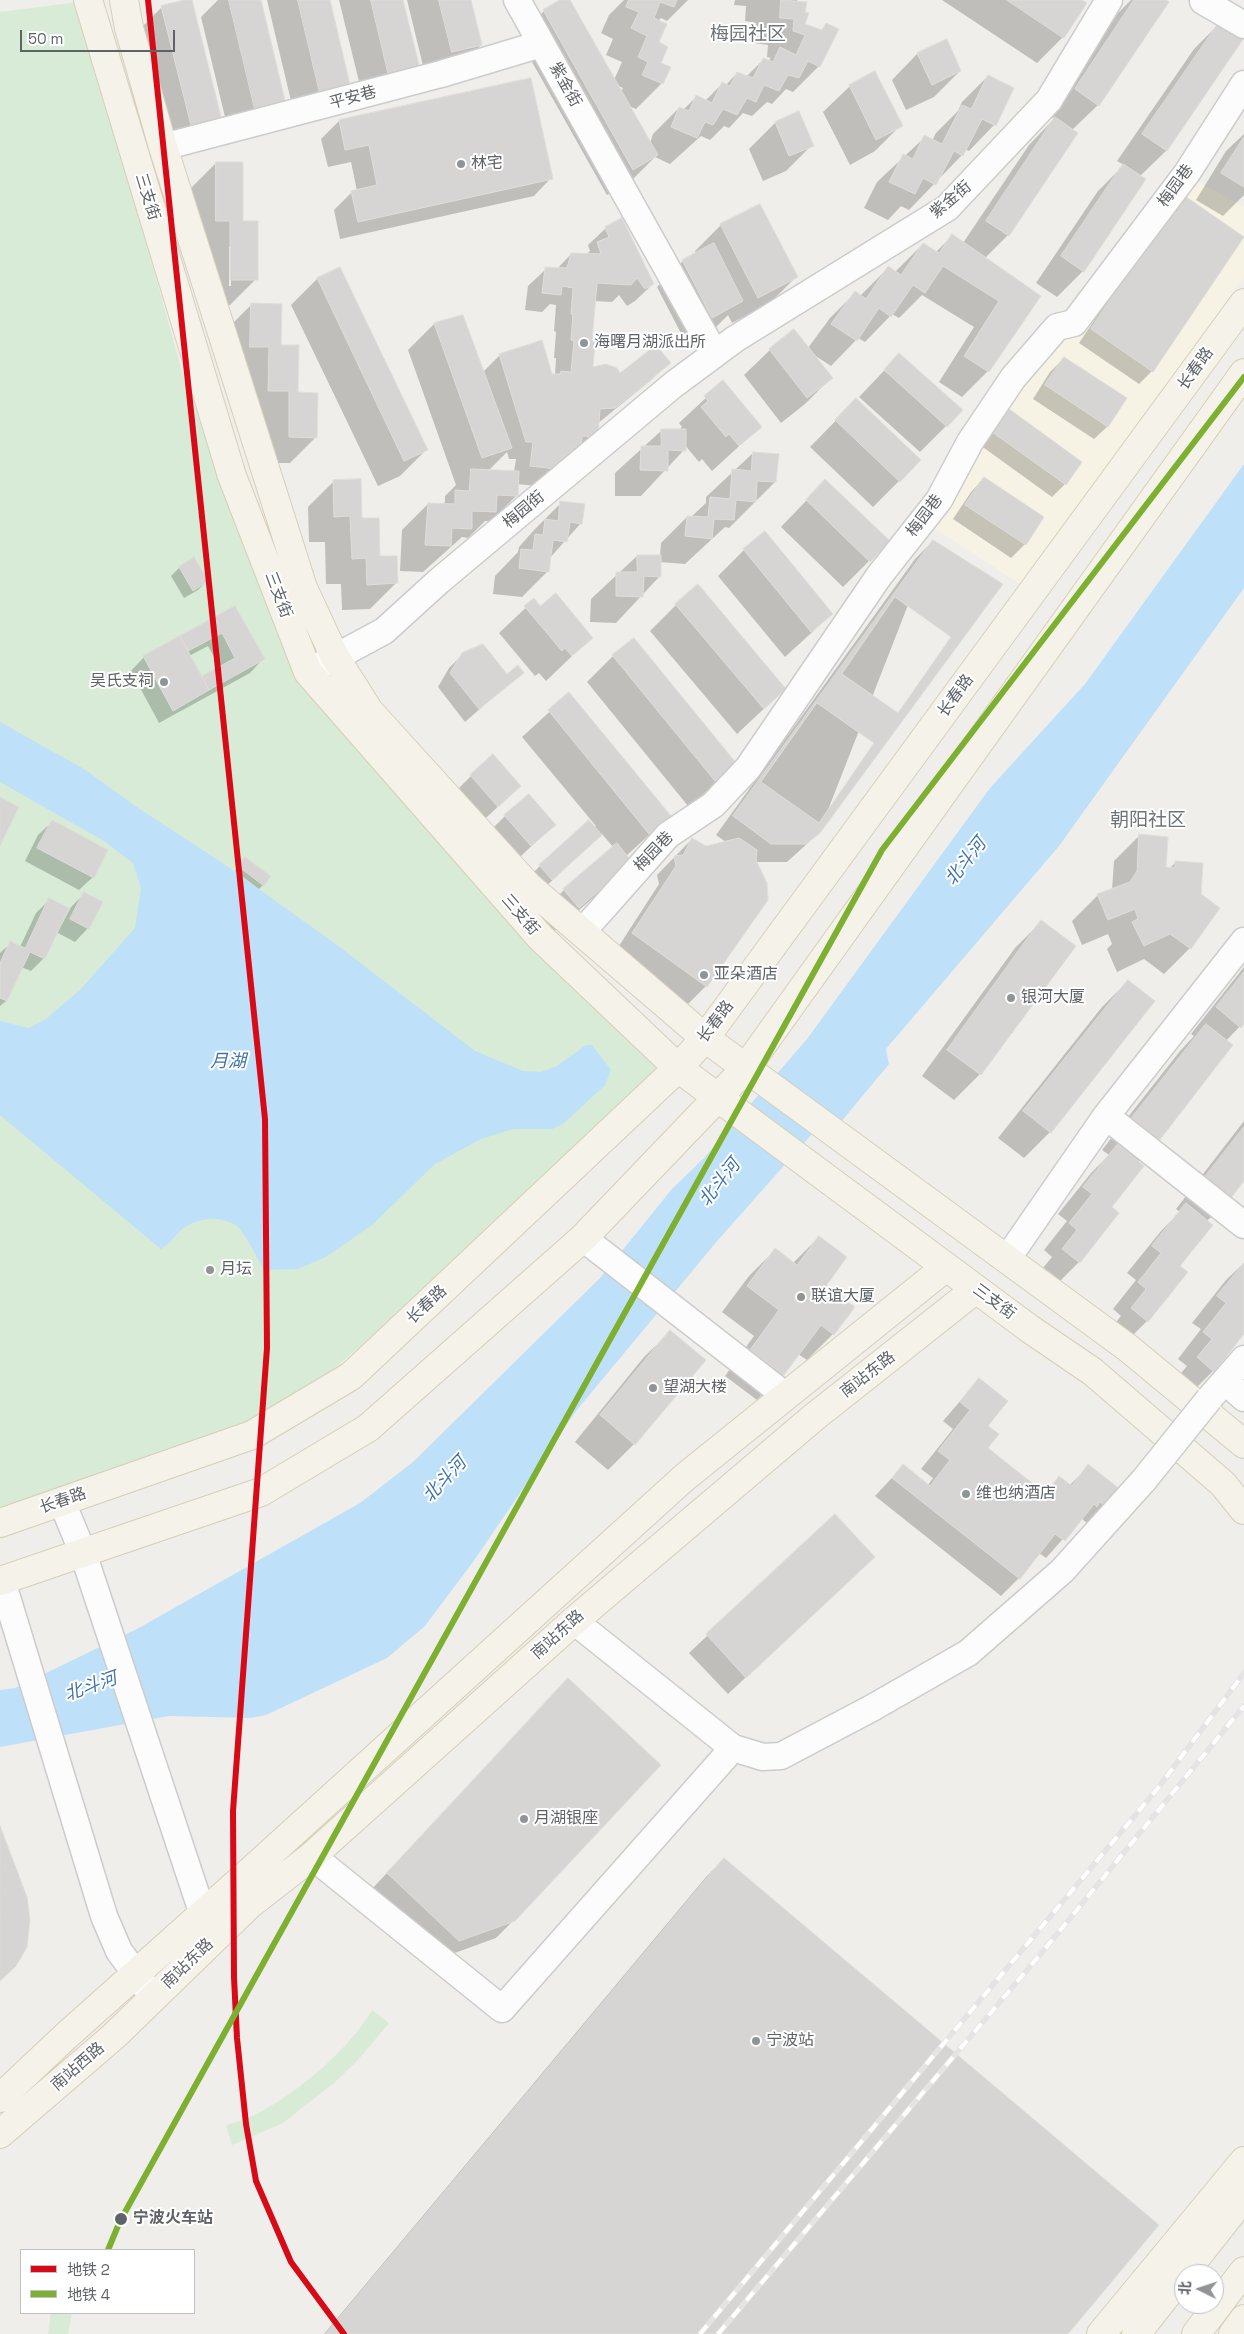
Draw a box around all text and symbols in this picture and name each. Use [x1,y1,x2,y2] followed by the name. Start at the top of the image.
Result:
[22,20,178,52] scale bar
[710,24,786,46] district label: 梅园社区
[28,29,63,48] text: 50 m
[545,59,585,111] street label: 紫金街
[327,83,379,113] street label: 平安巷
[471,154,503,174] place label: 林宅
[455,158,467,170] marker: 林宅
[1154,161,1198,211] street label: 梅园巷
[131,171,163,223] street label: 三支街
[926,177,976,223] street label: 紫金街
[594,333,706,353] place label: 海曙月湖派出所
[578,337,590,349] marker: 海曙月湖派出所
[1174,344,1218,394] street label: 长春路
[499,487,549,533] street label: 梅园街
[903,491,947,541] street label: 梅园巷
[260,569,296,621] street label: 三支街
[934,671,978,721] street label: 长春路
[90,672,154,692] place label: 吴氏支祠
[158,676,170,688] marker: 吴氏支祠
[1110,810,1186,832] district label: 朝阳社区
[630,828,678,876] street label: 梅园巷
[941,834,991,890] water label: 北斗河
[497,891,543,939] street label: 三支街
[714,965,778,985] place label: 亚朵酒店
[698,969,710,981] marker: 亚朵酒店
[1021,988,1085,1008] place label: 银河大厦
[1005,992,1017,1004] marker: 银河大厦
[694,997,738,1047] street label: 长春路
[210,1051,246,1073] water label: 月湖
[695,1155,745,1211] water label: 北斗河
[220,1260,252,1280] place label: 月坛
[204,1264,216,1276] marker: 月坛
[969,1280,1019,1324] street label: 三支街
[403,1282,451,1328] street label: 长春路
[811,1287,875,1307] place label: 联谊大厦
[795,1291,807,1303] marker: 联谊大厦
[837,1348,899,1402] street label: 南站东路
[663,1378,727,1398] place label: 望湖大楼
[647,1382,659,1394] marker: 望湖大楼
[419,1453,471,1507] water label: 北斗河
[37,1484,89,1518] street label: 长春路
[976,1484,1056,1504] place label: 维也纳酒店
[960,1488,972,1500] marker: 维也纳酒店
[528,1606,588,1664] street label: 南站东路
[62,1668,120,1706] water label: 北斗河
[534,1809,598,1829] place label: 月湖银座
[518,1813,530,1825] marker: 月湖银座
[158,1935,218,1993] street label: 南站东路
[766,2031,814,2051] place label: 宁波站
[750,2035,762,2047] marker: 宁波站
[48,2039,108,2095] street label: 南站西路
[133,2209,213,2229] place label: 宁波火车站
[113,2211,129,2227] marker: 宁波火车站
[20,2249,195,2314] legend
[67,2260,110,2279] text: 地铁 2
[1174,2264,1224,2314] north arrow
[1176,2280,1195,2296] text: 北
[67,2285,110,2304] text: 地铁 4

